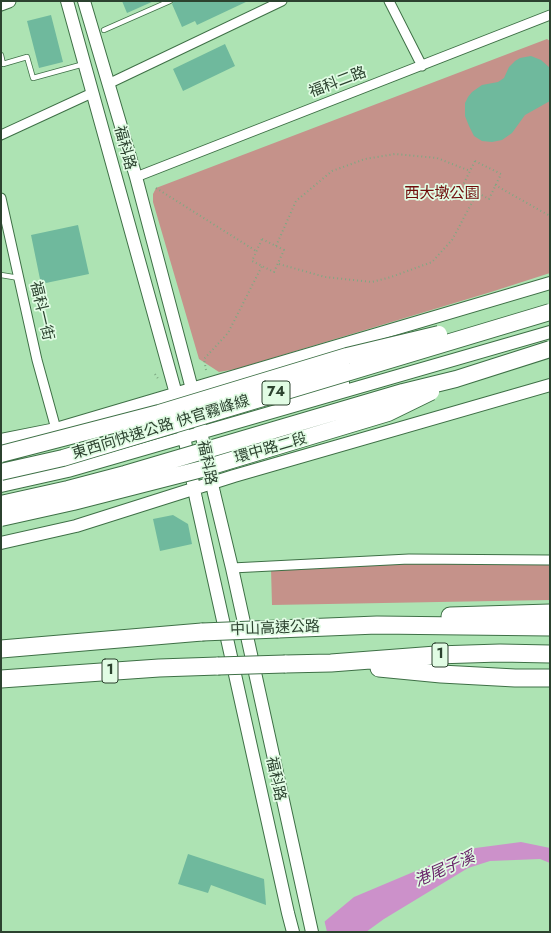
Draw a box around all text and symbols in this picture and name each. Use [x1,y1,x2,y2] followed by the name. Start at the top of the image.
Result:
[307,64,369,102] street label: 福科二路
[109,124,139,172] street label: 福科路
[405,185,479,203] park label: 西大墩公園
[25,280,57,342] street label: 福科一街
[262,381,290,405] road number: 74
[70,392,252,464] street label: 東西向快速公路 快官霧峰線
[232,430,310,468] street label: 環中路二段
[193,439,219,487] street label: 福科路
[230,618,320,640] street label: 中山高速公路
[432,643,448,667] road number: 1
[102,659,118,683] road number: 1
[262,755,288,803] street label: 福科路
[412,848,478,892] water label: 港尾子溪

